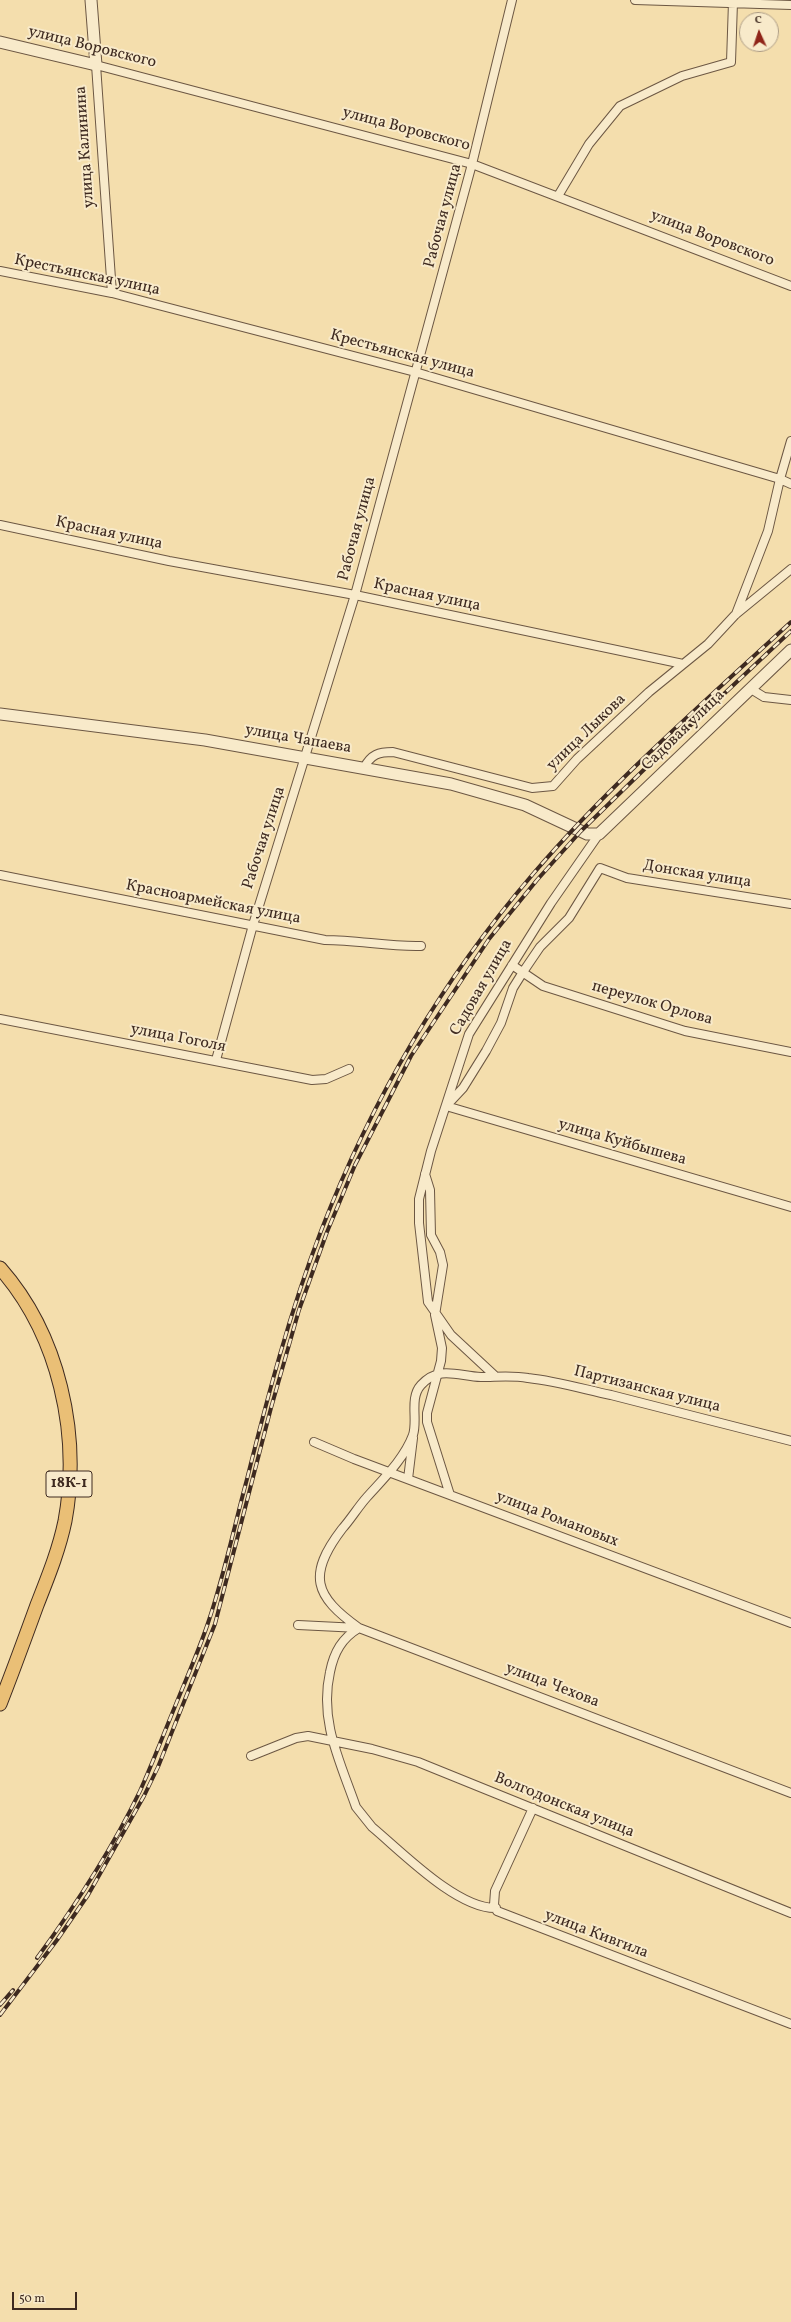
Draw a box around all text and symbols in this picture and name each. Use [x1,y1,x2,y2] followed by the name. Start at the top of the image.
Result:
[739,12,779,52] north arrow
[754,13,762,28] text: С
[26,23,158,73] street label: улица Воровского
[72,85,100,209] street label: улица Калинина
[340,104,472,156] street label: улица Воровского
[421,162,467,270] street label: Рабочая улица
[647,207,777,271] street label: улица Воровского
[12,251,162,301] street label: Крестьянская улица
[328,326,476,384] street label: Крестьянская улица
[335,475,381,583] street label: Рабочая улица
[54,513,164,555] street label: Красная улица
[372,575,482,617] street label: Красная улица
[638,687,730,775] street label: Садовая улица
[543,690,631,776] street label: улица Лыкова
[243,721,353,759] street label: улица Чапаева
[239,784,291,892] street label: Рабочая улица
[641,857,753,893] street label: Донская улица
[124,877,302,929] street label: Красноармейская улица
[447,936,517,1040] street label: Садовая улица
[589,978,715,1030] street label: переулок Орлова
[129,1020,227,1058] street label: улица Гоголя
[556,1115,688,1171] street label: улица Куйбышева
[572,1362,722,1418] street label: Партизанская улица
[46,1471,92,1497] road number: 18К-1
[493,1488,621,1552] street label: улица Романовых
[502,1659,602,1713] street label: улица Чехова
[491,1769,637,1843] street label: Волгодонская улица
[541,1906,651,1964] street label: улица Кивгила
[14,2284,79,2310] scale bar
[19,2291,45,2307] text: 50 m

